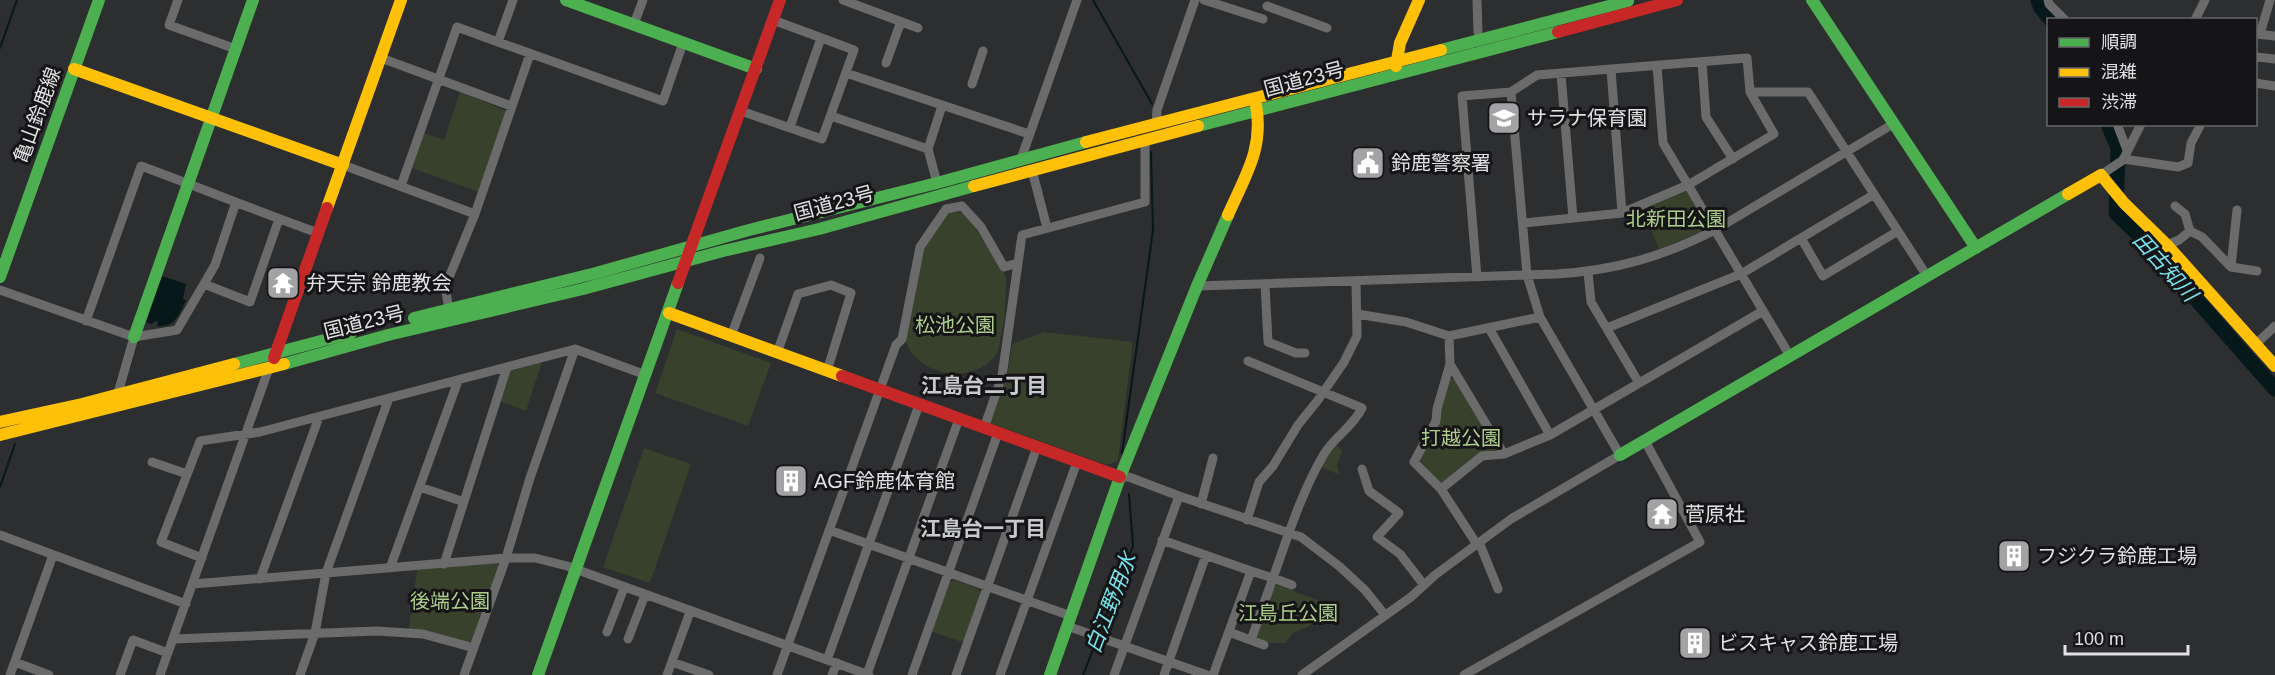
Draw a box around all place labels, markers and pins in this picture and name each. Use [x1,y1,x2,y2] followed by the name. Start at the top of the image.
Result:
[1486,100,1522,136] school or university icon: サラナ保育園
[1527,107,1647,129] place label: サラナ保育園
[1350,145,1386,181] public building icon: 鈴鹿警察署
[1391,152,1491,174] place label: 鈴鹿警察署
[265,265,301,301] temple icon: 弁天宗 鈴鹿教会
[306,272,452,294] place label: 弁天宗 鈴鹿教会
[773,463,809,499] building icon: AGF鈴鹿体育館
[814,470,955,492] place label: AGF鈴鹿体育館
[1644,496,1680,532] temple icon: 菅原社
[1685,503,1745,525] place label: 菅原社
[1996,538,2032,574] building icon: フジクラ鈴鹿工場
[2037,545,2197,567] place label: フジクラ鈴鹿工場
[1677,625,1713,661] building icon: ビスキャス鈴鹿工場
[1718,632,1898,654] place label: ビスキャス鈴鹿工場

